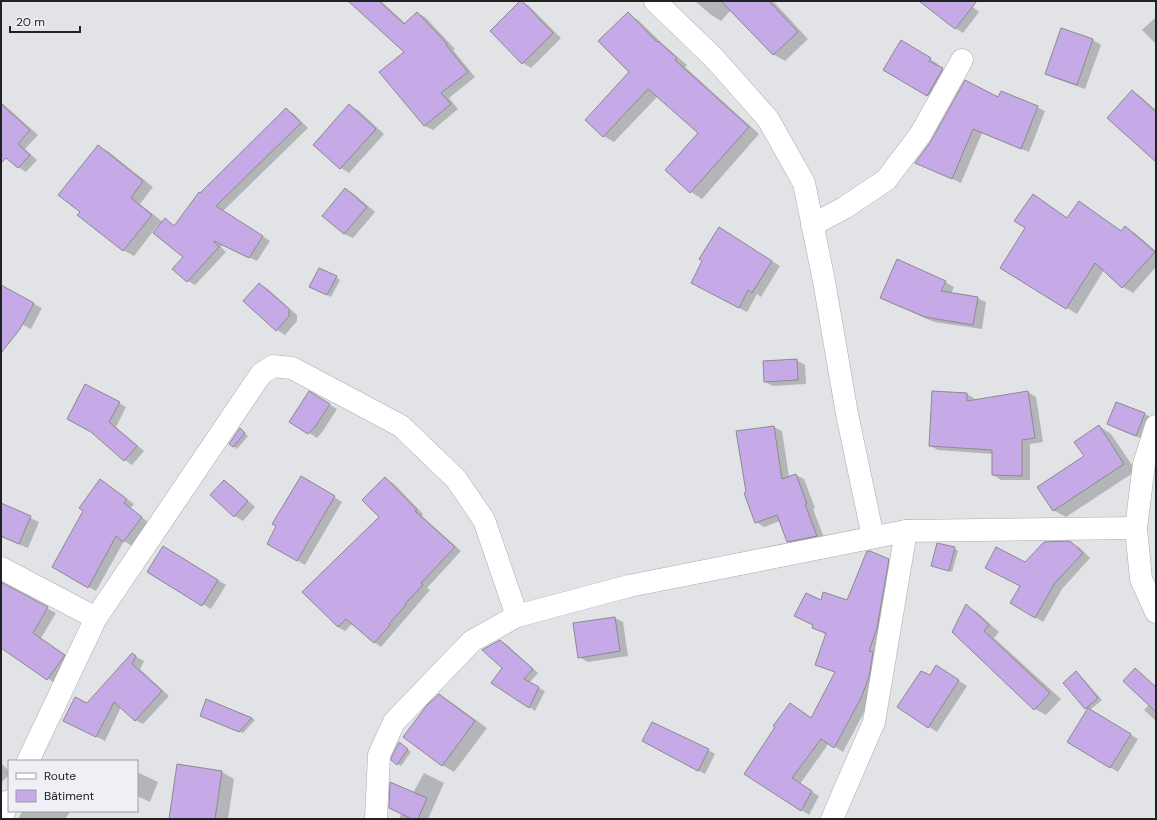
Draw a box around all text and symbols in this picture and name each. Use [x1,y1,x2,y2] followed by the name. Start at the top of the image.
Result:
[10,8,80,34] scale bar
[16,14,45,30] text: 20 m
[8,760,138,812] legend
[44,768,76,784] text: Route
[44,788,95,804] text: Bâtiment

